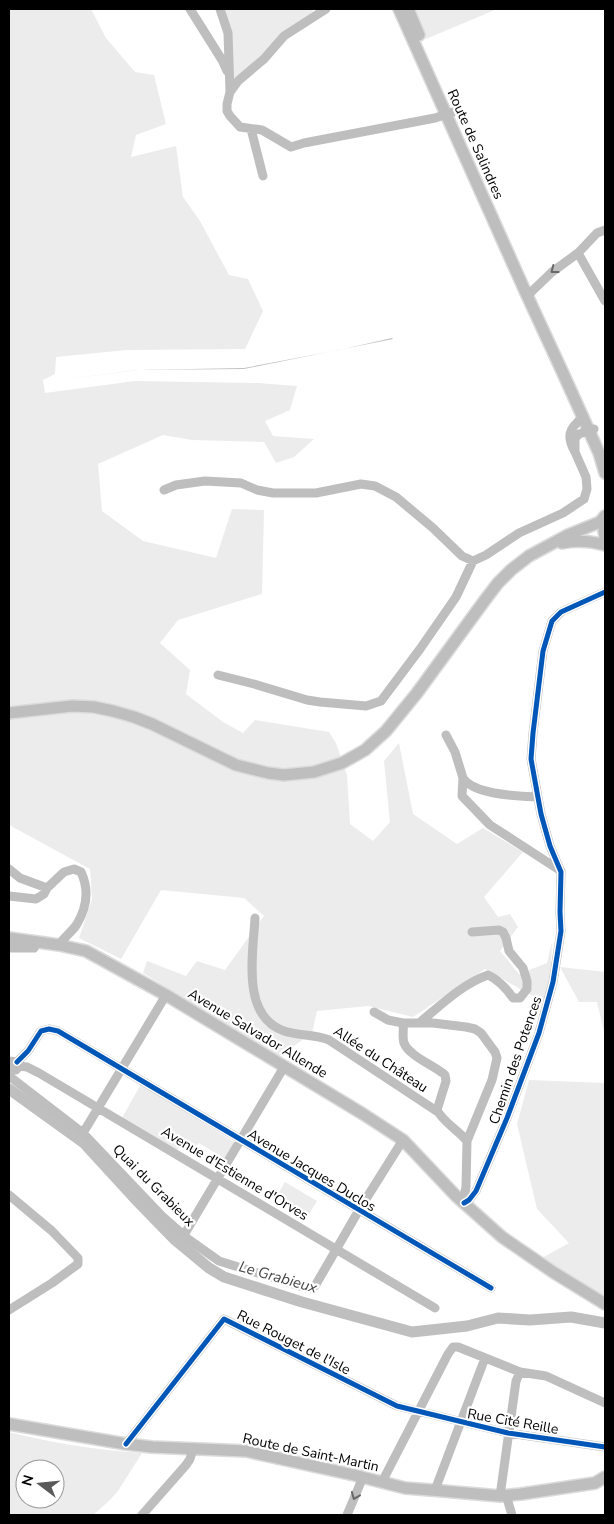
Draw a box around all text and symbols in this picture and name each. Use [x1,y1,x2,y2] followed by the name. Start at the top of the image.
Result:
[443,86,508,202] street label: Route de Salindres
[551,265,560,273] one-way arrow
[184,984,331,1083] street label: Avenue Salvador Allende
[485,993,546,1127] street label: Chemin des Potences
[330,1022,432,1097] street label: Allée du Château
[158,1122,312,1225] street label: Avenue d'Estienne d'Orves
[244,1125,380,1216] street label: Avenue Jacques Duclos
[108,1140,199,1231] street label: Quai du Grabieux
[237,1256,321,1298] water label: Le Grabieux
[234,1306,354,1379] street label: Rue Rouget de l'Isle
[466,1404,560,1439] street label: Rue Cité Reille
[241,1429,381,1476] street label: Route de Saint-Martin
[15,1459,65,1509] north arrow
[17,1473,39,1488] text: N
[351,1491,362,1500] one-way arrow

